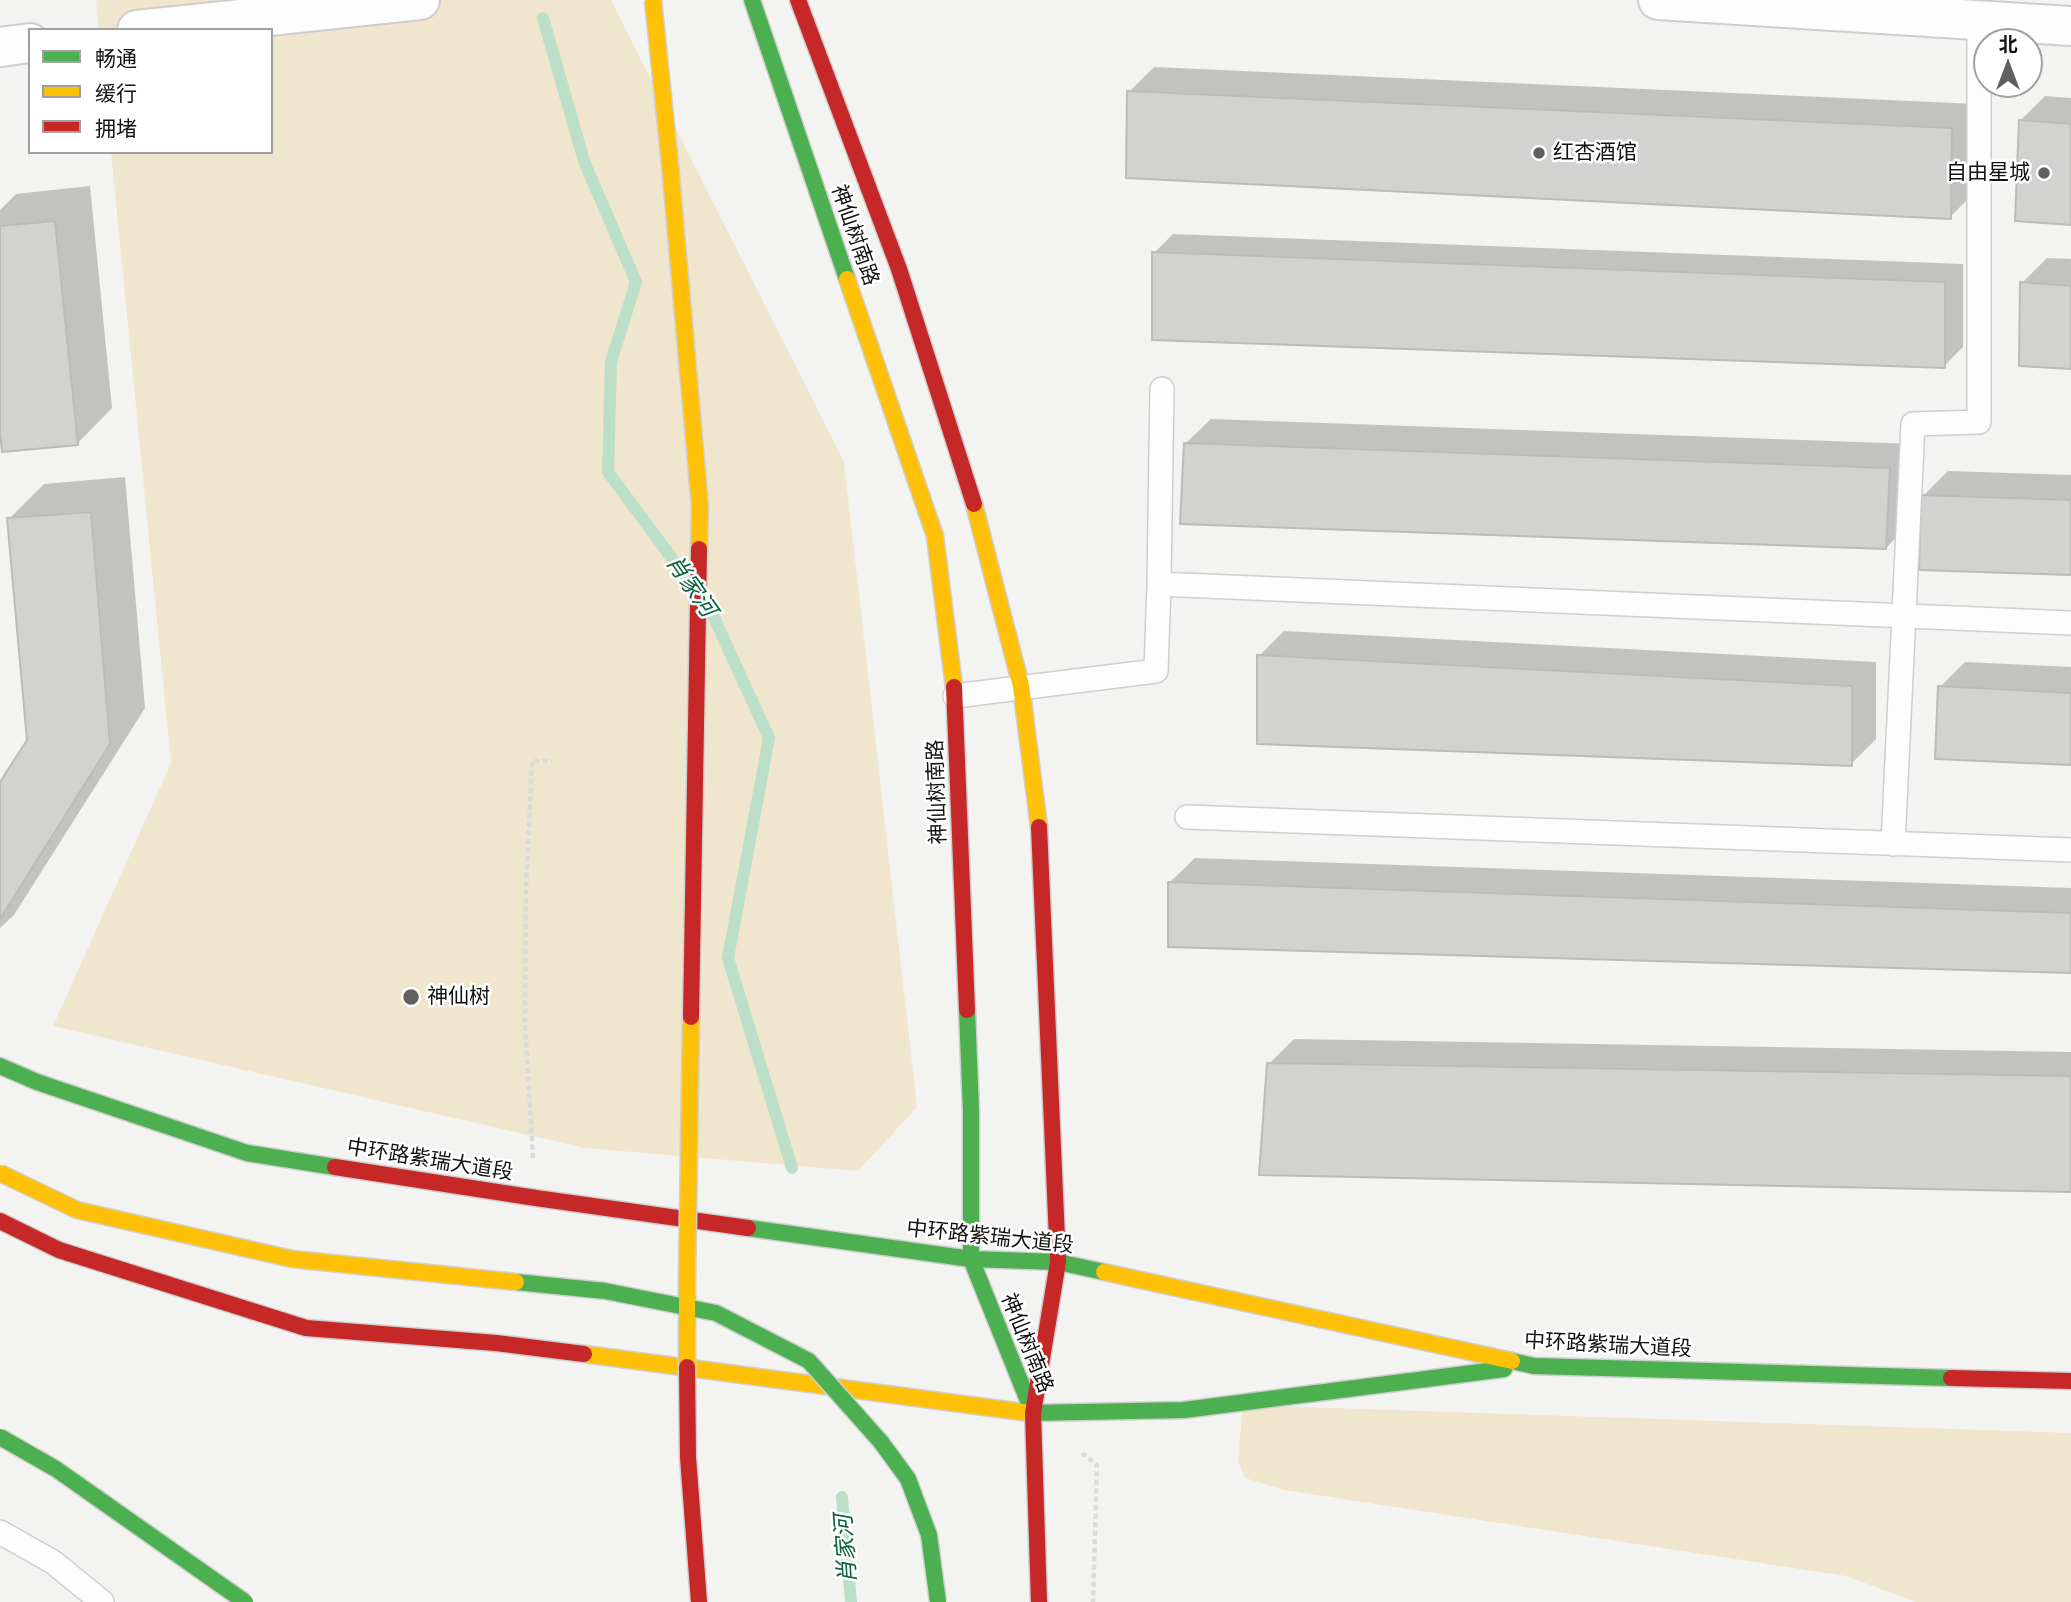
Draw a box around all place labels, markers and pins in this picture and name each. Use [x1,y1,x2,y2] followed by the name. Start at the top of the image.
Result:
[1553,140,1637,166] place label: 红杏酒馆
[1531,145,1547,161] marker: 红杏酒馆
[1946,160,2030,186] place label: 自由星城
[2036,165,2052,181] marker: 自由星城
[427,984,490,1010] place label: 神仙树
[401,987,421,1007] marker: 神仙树

